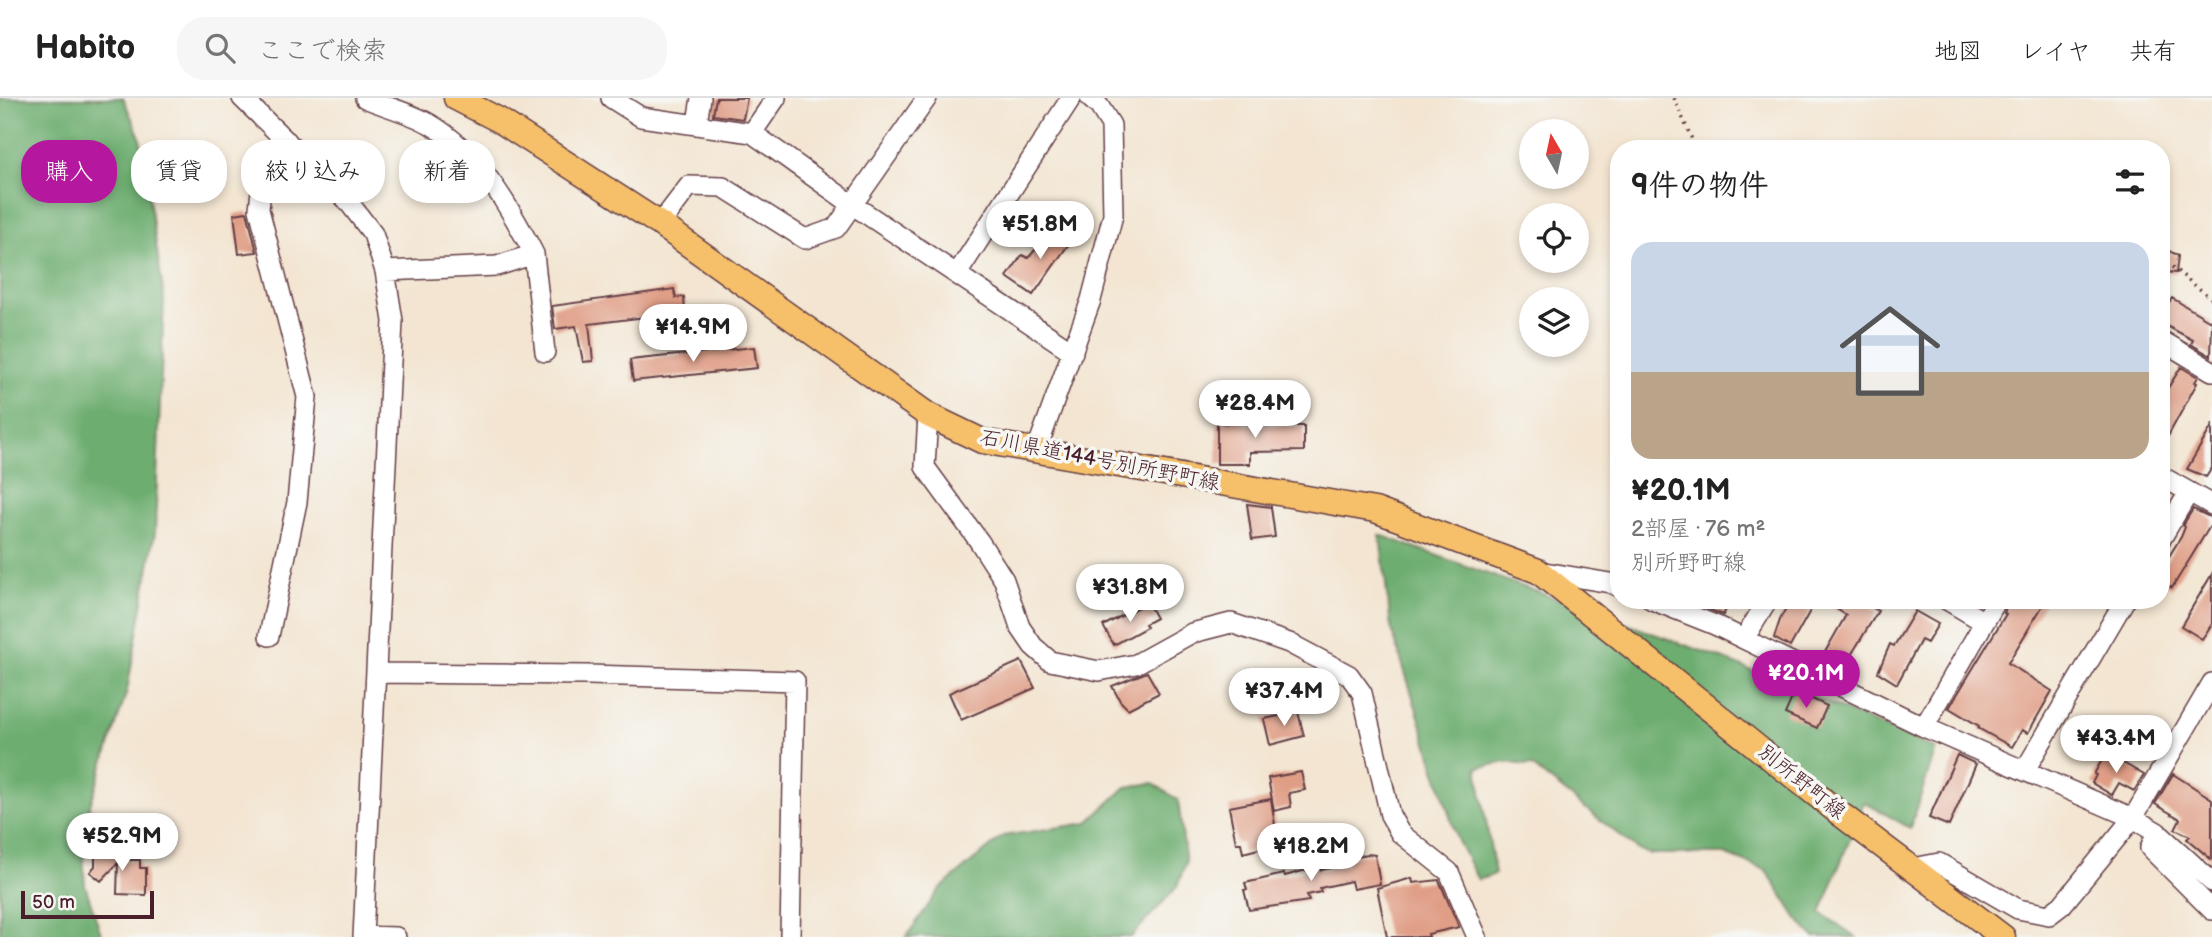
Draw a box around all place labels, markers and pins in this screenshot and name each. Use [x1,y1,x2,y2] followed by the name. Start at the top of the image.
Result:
[983,202,1097,261] pin: ¥51.8M
[636,304,750,364] pin: ¥14.9M
[1198,380,1312,440] pin: ¥28.4M
[1073,564,1187,624] pin: ¥31.8M
[1749,650,1863,710] pin: ¥20.1M
[1227,668,1341,728] pin: ¥37.4M
[2059,716,2173,775] pin: ¥43.4M
[65,814,179,873] pin: ¥52.9M
[1254,824,1368,883] pin: ¥18.2M

